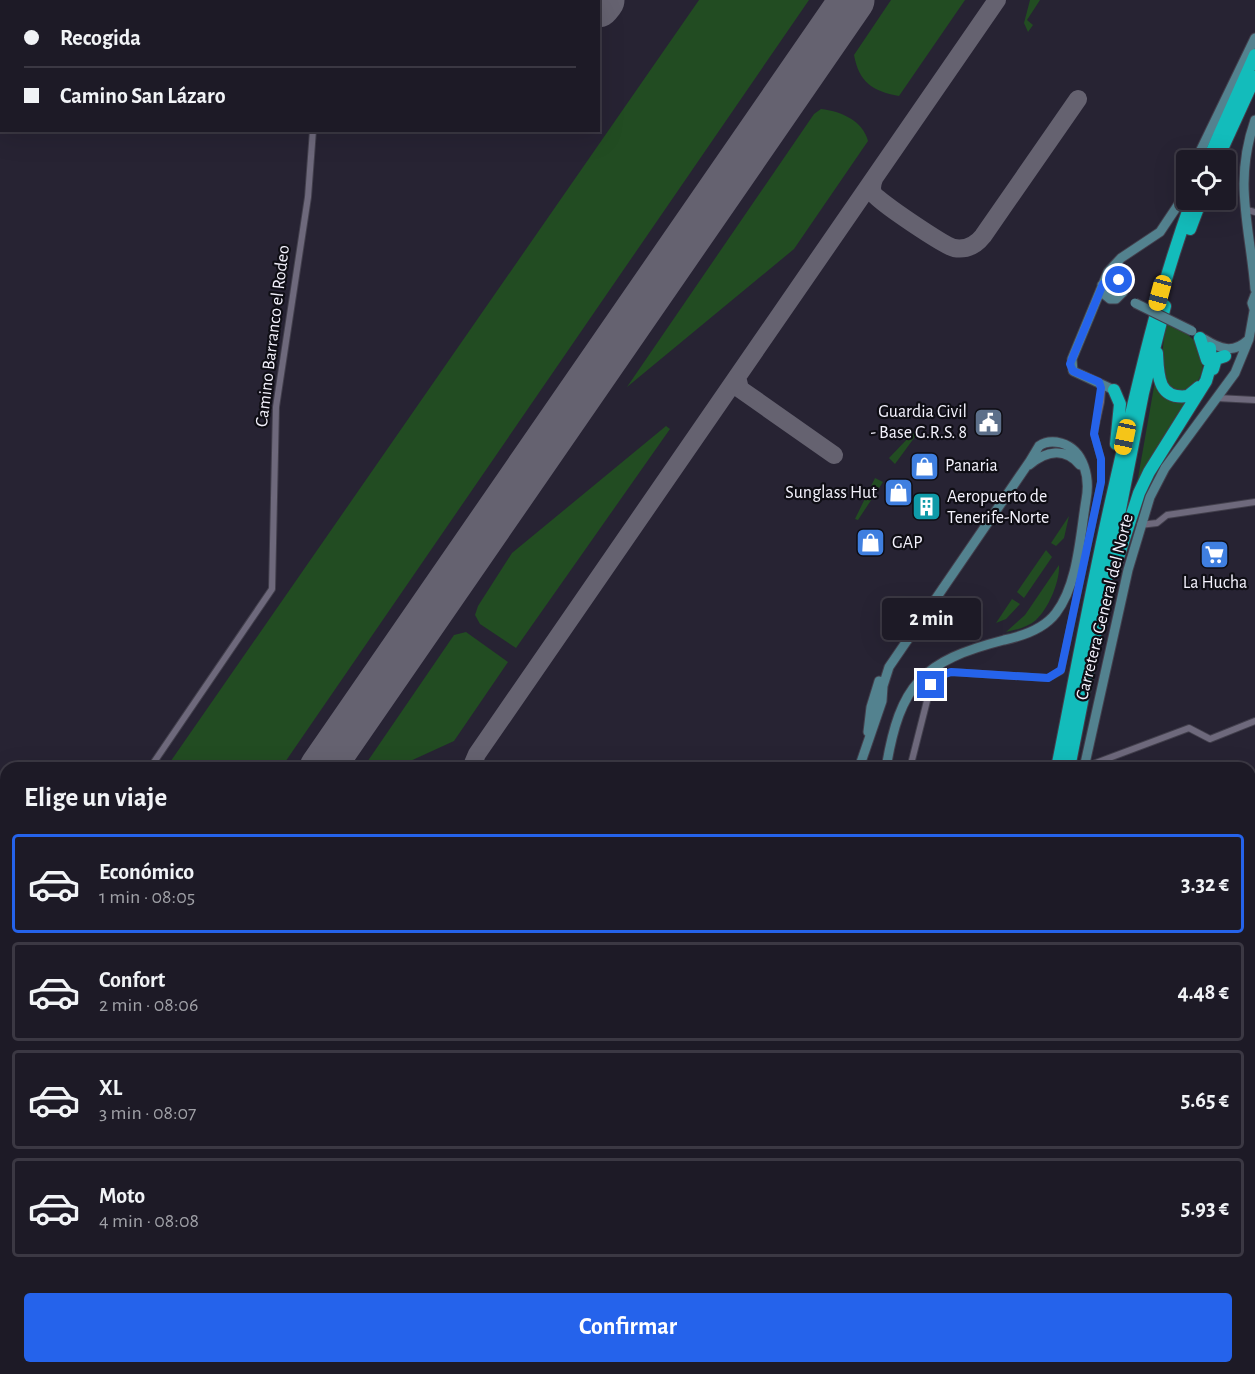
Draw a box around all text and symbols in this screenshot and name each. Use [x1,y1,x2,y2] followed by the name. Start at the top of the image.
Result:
[60,27,141,49] text: Recogida
[60,85,226,107] text: Camino San Lázaro
[1176,150,1236,210] map controls
[1176,150,1236,210] button: locate
[253,244,293,428] street label: Camino Barranco el Rodeo
[1105,266,1132,293] route start
[1147,273,1173,313] car
[871,403,967,442] place label: Guardia Civil - Base G.R.S. 8
[972,406,1004,438] public building icon: Guardia Civil - Base G.R.S. 8
[1112,418,1138,456] car
[908,450,940,482] shop icon: Panaria
[945,457,998,475] place label: Panaria
[882,477,914,509] shop icon: Sunglass Hut
[785,484,877,502] place label: Sunglass Hut
[947,488,1049,527] place label: Aeropuerto de Tenerife-Norte
[910,491,942,523] building icon: Aeropuerto de Tenerife-Norte
[1073,512,1137,702] street label: Carretera General del Norte
[855,527,887,559] shop icon: GAP
[892,534,923,552] place label: GAP
[1199,538,1231,570] supermarket icon: La Hucha
[1183,574,1247,592] place label: La Hucha
[882,598,980,640] callout: 2 min
[909,609,954,629] text: 2 min
[917,671,944,698] route end
[24,784,167,811] text: Elige un viaje
[27,857,81,911] icon: car
[99,861,194,883] text: Económico
[1181,873,1229,895] text: 3.32 €
[99,887,195,907] text: 1 min · 08:05
[27,965,81,1019] icon: car
[99,969,165,991] text: Confort
[1177,981,1229,1003] text: 4.48 €
[99,995,198,1015] text: 2 min · 08:06
[27,1073,81,1127] icon: car
[99,1077,122,1099] text: XL
[1181,1089,1229,1111] text: 5.65 €
[99,1103,196,1123] text: 3 min · 08:07
[27,1181,81,1235] icon: car
[99,1185,145,1207] text: Moto
[1181,1197,1229,1219] text: 5.93 €
[99,1211,199,1231] text: 4 min · 08:08
[24,1293,1232,1362] button: Confirmar

